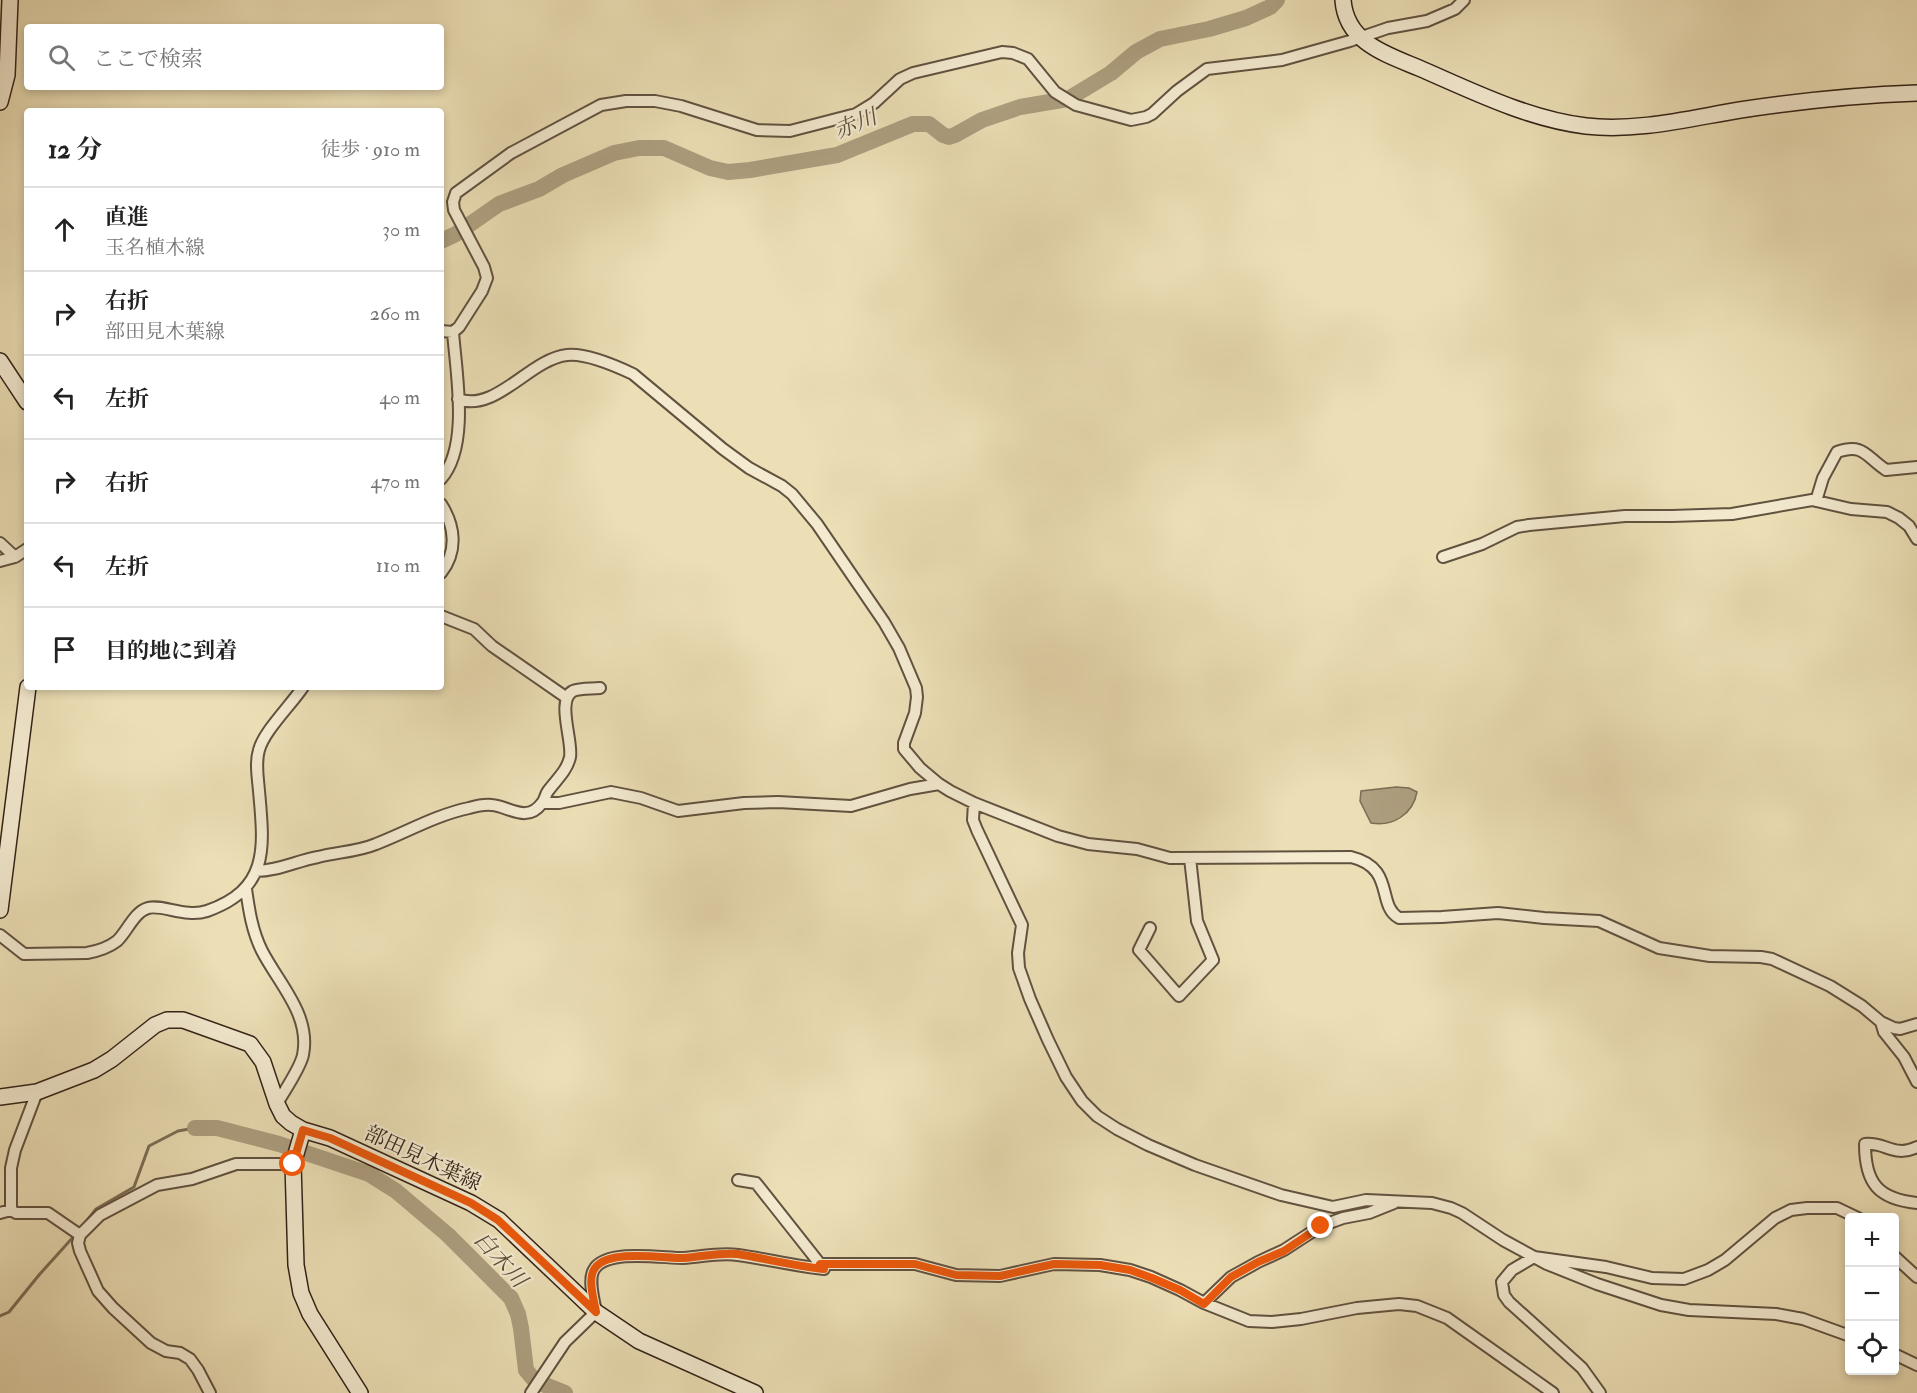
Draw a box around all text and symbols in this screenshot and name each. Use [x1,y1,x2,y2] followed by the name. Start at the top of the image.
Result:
[24,24,444,90] search box
[45,41,78,74] icon: search
[93,45,203,73] text: ここで検索
[830,102,883,145] water label: 赤川
[48,134,102,166] text: 12 分
[320,137,420,162] text: 徒歩 · 910 m
[105,203,149,231] text: 直進
[48,213,81,246] icon: ahead
[382,217,420,242] text: 30 m
[105,235,205,260] text: 玉名植木線
[105,287,149,315] text: 右折
[48,297,81,330] icon: right
[370,301,420,326] text: 260 m
[105,319,225,344] text: 部田見木葉線
[48,381,81,414] icon: left
[105,385,149,413] text: 左折
[379,385,420,410] text: 40 m
[48,465,81,498] icon: right
[105,469,149,497] text: 右折
[371,469,420,494] text: 470 m
[48,549,81,582] icon: left
[105,553,149,581] text: 左折
[376,553,420,578] text: 110 m
[48,633,81,666] icon: arrive
[105,637,237,665] text: 目的地に到着
[360,1120,486,1197] street label: 部田見木葉線
[279,1150,305,1176] route start
[1307,1212,1333,1238] route end
[1845,1213,1899,1375] map controls
[1845,1213,1899,1267] button: +
[468,1226,534,1295] water label: 白木川
[1845,1267,1899,1321] button: −
[1845,1321,1899,1375] button: locate

